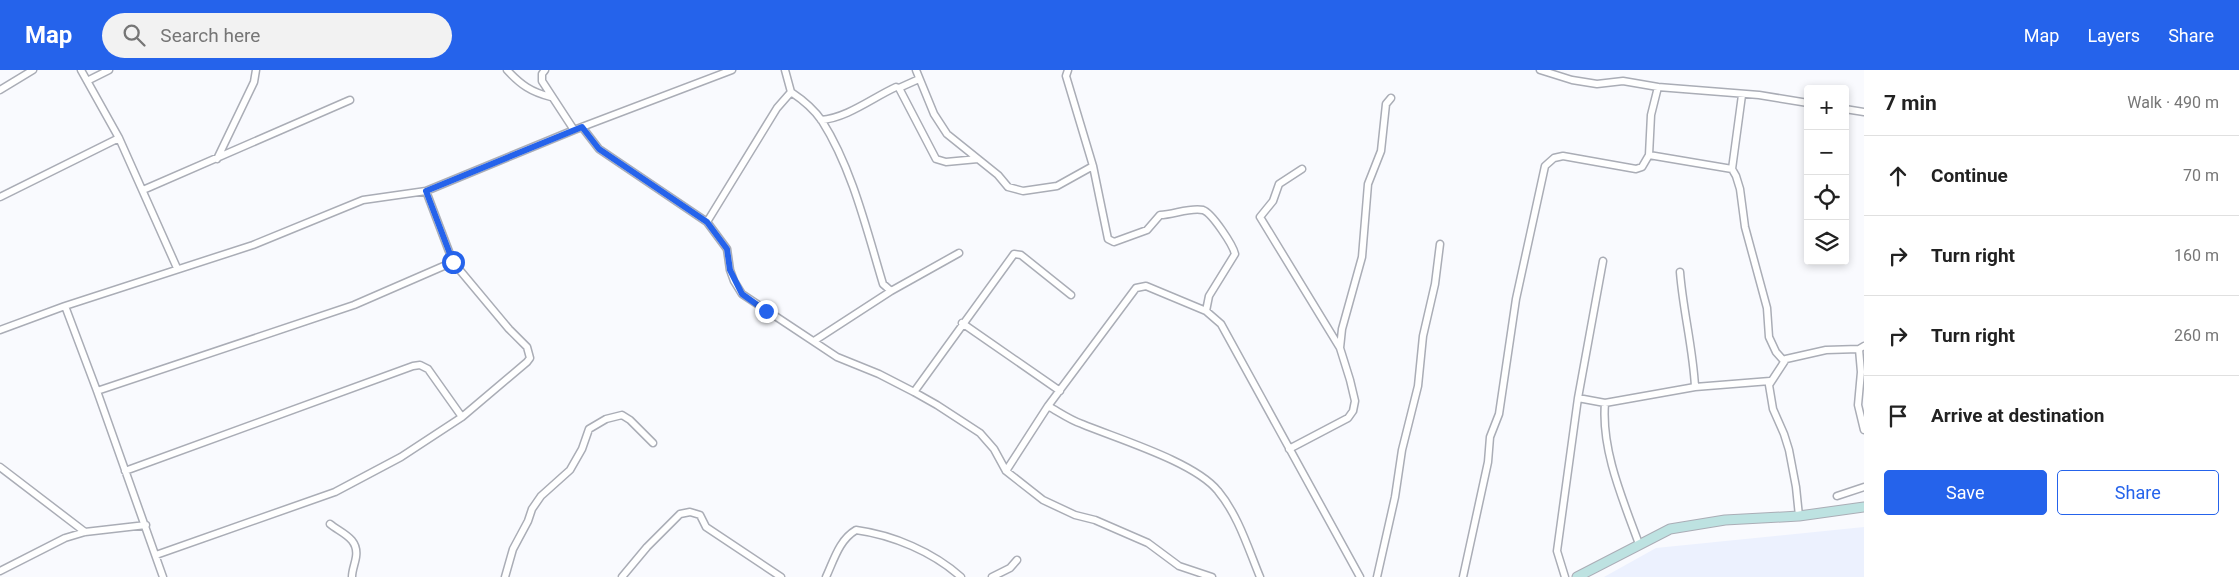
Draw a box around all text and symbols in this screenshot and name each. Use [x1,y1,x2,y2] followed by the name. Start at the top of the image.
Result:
[102,13,452,58] search box
[25,21,72,49] text: Map
[120,21,148,49] icon: search
[160,24,260,47] text: Search here
[2024,25,2059,46] text: Map
[2087,25,2140,46] text: Layers
[2168,25,2214,46] text: Share
[1804,85,1849,265] map controls
[1804,85,1849,130] button: +
[1884,91,1937,115] text: 7 min
[2127,93,2219,112] text: Walk · 490 m
[1804,130,1849,175] button: −
[1884,162,1912,190] icon: ahead
[1931,164,2008,187] text: Continue
[2183,166,2219,185] text: 70 m
[1804,175,1849,220] button: locate
[1804,220,1849,265] button: layers
[1884,242,1912,270] icon: right
[1931,244,2015,267] text: Turn right
[2174,246,2219,265] text: 160 m
[442,251,465,274] route start
[755,300,778,323] route end
[1884,322,1912,350] icon: right
[1931,324,2015,347] text: Turn right
[2174,326,2219,345] text: 260 m
[1884,402,1912,430] icon: arrive
[1931,404,2104,427] text: Arrive at destination
[1884,470,2047,515] button: Save
[2057,470,2219,515] button: Share

